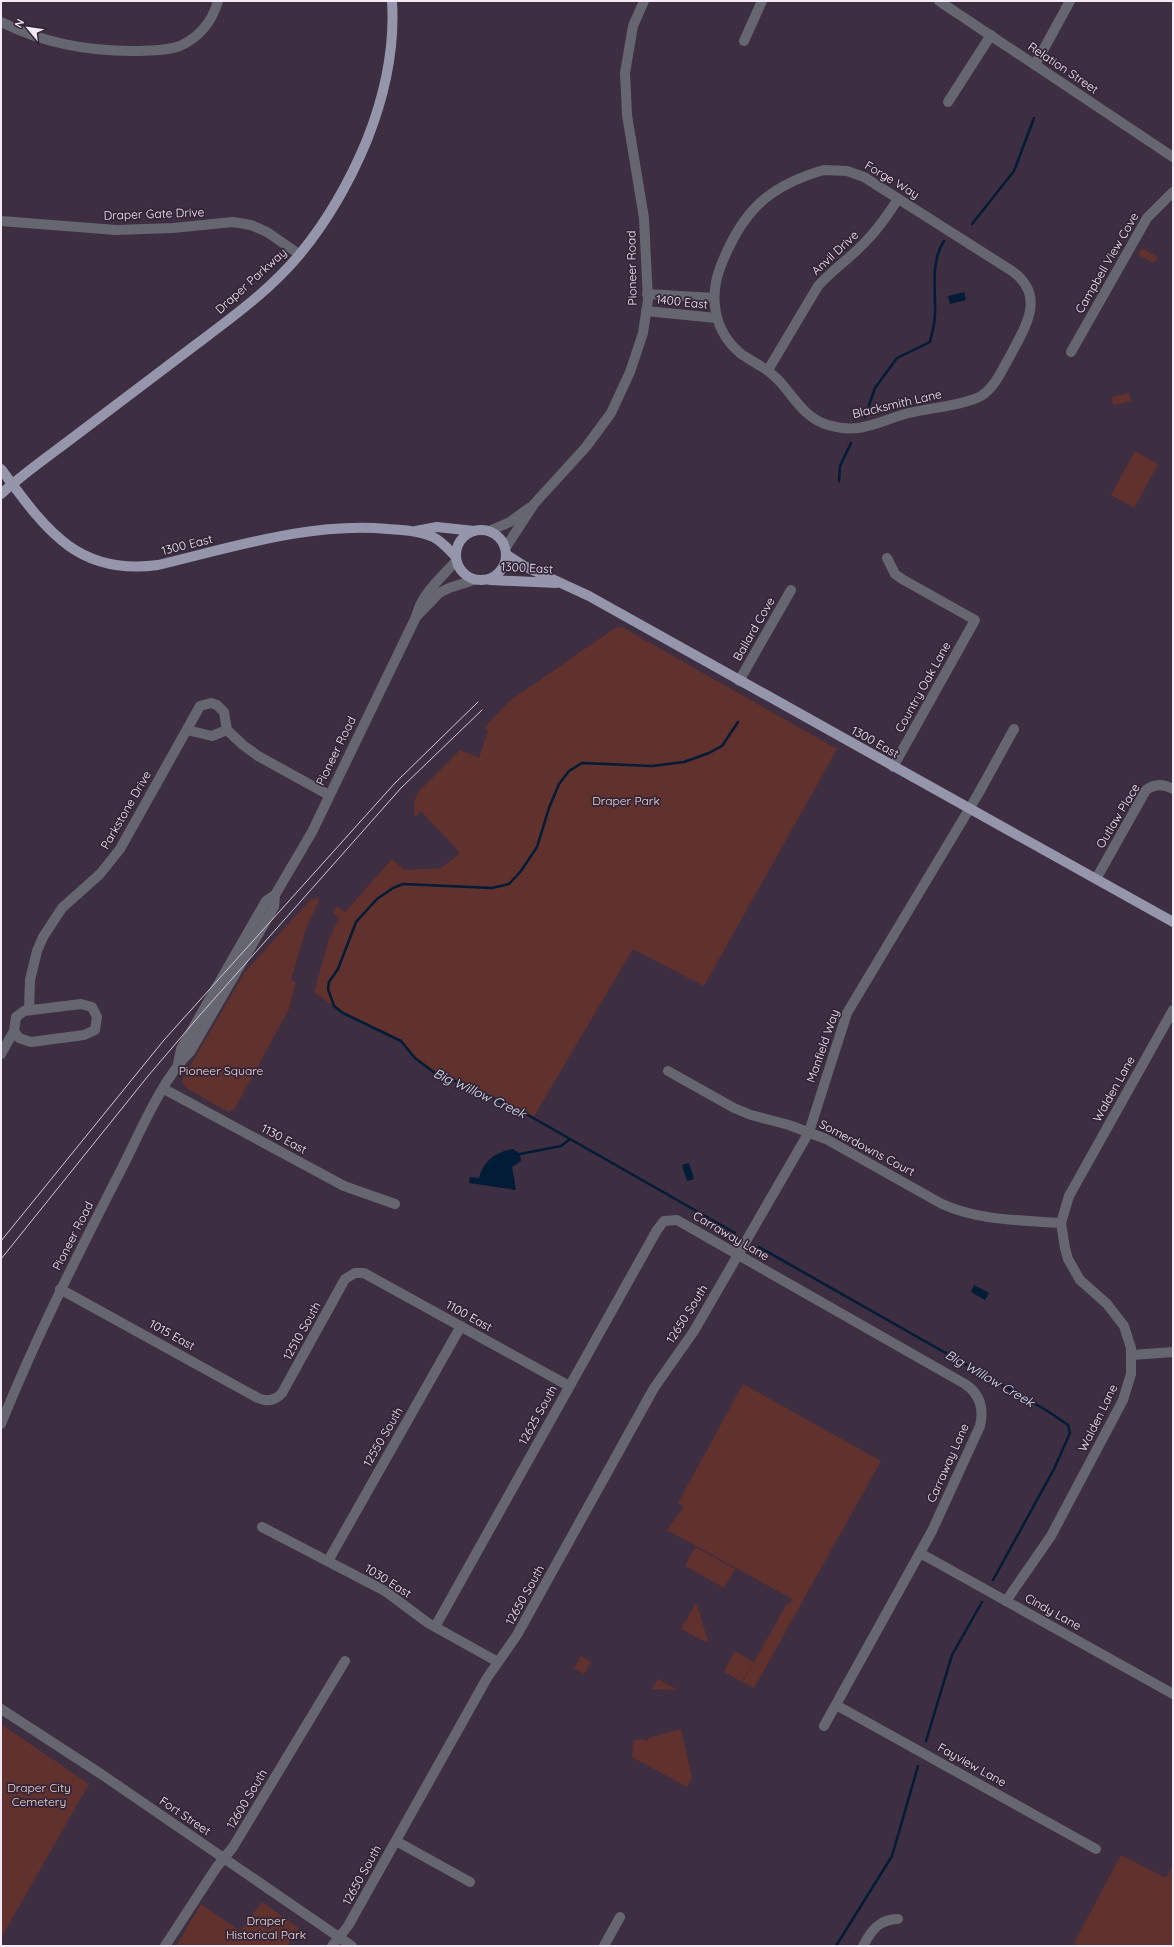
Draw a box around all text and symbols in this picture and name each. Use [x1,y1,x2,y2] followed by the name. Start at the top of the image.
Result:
[8,8,48,48] north arrow
[11,16,27,30] text: N
[1025,39,1101,97] street label: Relation Street
[862,157,922,202] street label: Forge Way
[103,204,205,223] street label: Draper Gate Drive
[1072,209,1142,316] street label: Campbell View Cove
[808,227,861,278] street label: Anvil Drive
[623,230,640,306] street label: Pioneer Road
[212,245,289,317] street label: Draper Parkway
[655,291,709,312] street label: 1400 East
[851,386,943,421] street label: Blacksmith Lane
[160,531,214,558] street label: 1300 East
[501,559,553,576] street label: 1300 East
[729,594,778,663] street label: Ballard Cove
[891,639,954,735] street label: Country Oak Lane
[312,714,359,788] street label: Pioneer Road
[849,722,902,761] street label: 1300 East
[97,768,154,852] street label: Parkstone Drive
[1092,781,1143,851] street label: Outlaw Place
[592,793,660,808] park label: Draper Park
[803,1007,842,1084] street label: Manfield Way
[1089,1053,1138,1124] street label: Walden Lane
[179,1063,264,1078] park label: Pioneer Square
[431,1065,530,1122] water label: Big Willow Creek
[817,1116,918,1179] street label: Somerdowns Court
[259,1120,310,1157] street label: 1130 East
[49,1199,96,1273] street label: Pioneer Road
[691,1208,772,1263] street label: Carraway Lane
[663,1282,710,1346] street label: 12650 South
[444,1297,495,1334] street label: 1100 East
[279,1299,324,1362] street label: 12510 South
[147,1316,198,1353] street label: 1015 East
[943,1346,1038,1410] water label: Big Willow Creek
[1075,1381,1120,1454] street label: Walden Lane
[515,1382,560,1447] street label: 12625 South
[359,1404,406,1469] street label: 12550 South
[923,1421,972,1505] street label: Carraway Lane
[362,1560,414,1601] street label: 1030 East
[502,1562,547,1627] street label: 12650 South
[1022,1590,1084,1633] street label: Cindy Lane
[935,1740,1009,1790] street label: Fayview Lane
[223,1766,270,1831] street label: 12600 South
[7,1780,71,1809] park label: Draper City Cemetery
[157,1793,214,1838] street label: Fort Street
[339,1842,384,1907] street label: 12650 South
[226,1913,306,1942] park label: Draper Historical Park

